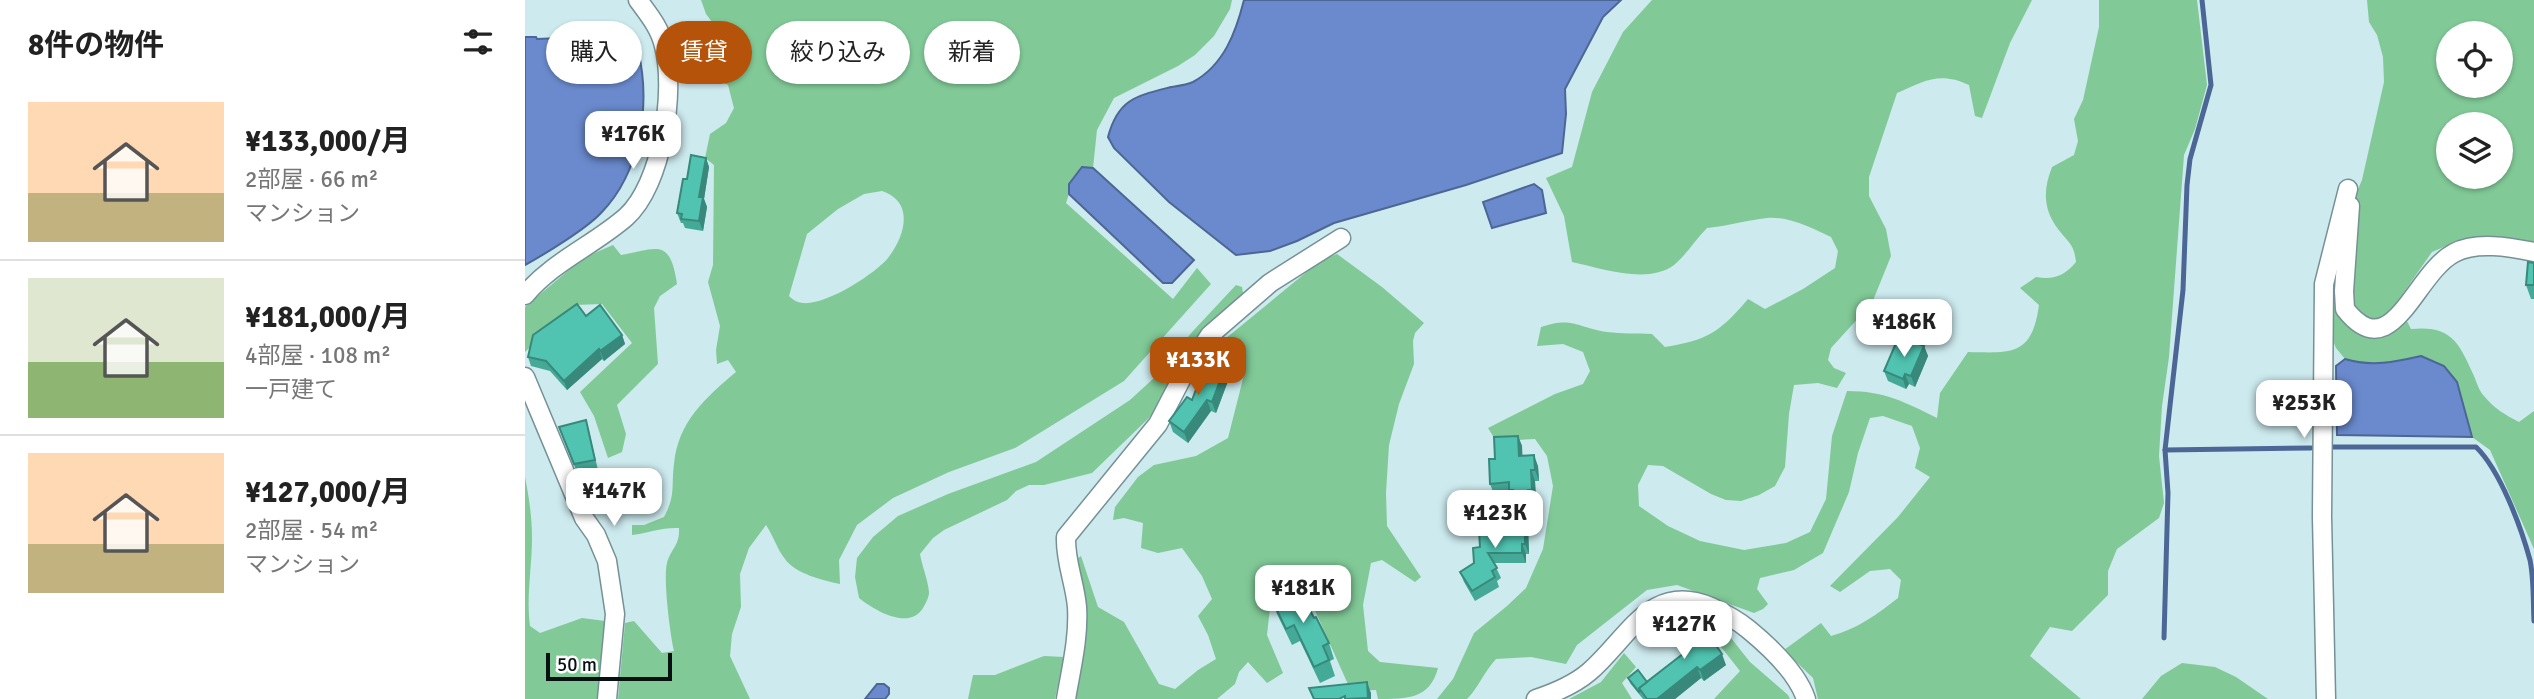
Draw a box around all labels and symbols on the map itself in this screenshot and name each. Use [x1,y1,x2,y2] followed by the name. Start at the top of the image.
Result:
[584,111,682,171] pin: ¥176K
[1855,300,1953,359] pin: ¥186K
[1149,338,1247,397] pin: ¥133K
[2255,380,2353,440] pin: ¥253K
[565,468,663,528] pin: ¥147K
[1446,490,1544,550] pin: ¥123K
[1254,566,1352,625] pin: ¥181K
[1635,602,1733,661] pin: ¥127K
[546,650,672,682] scale bar

